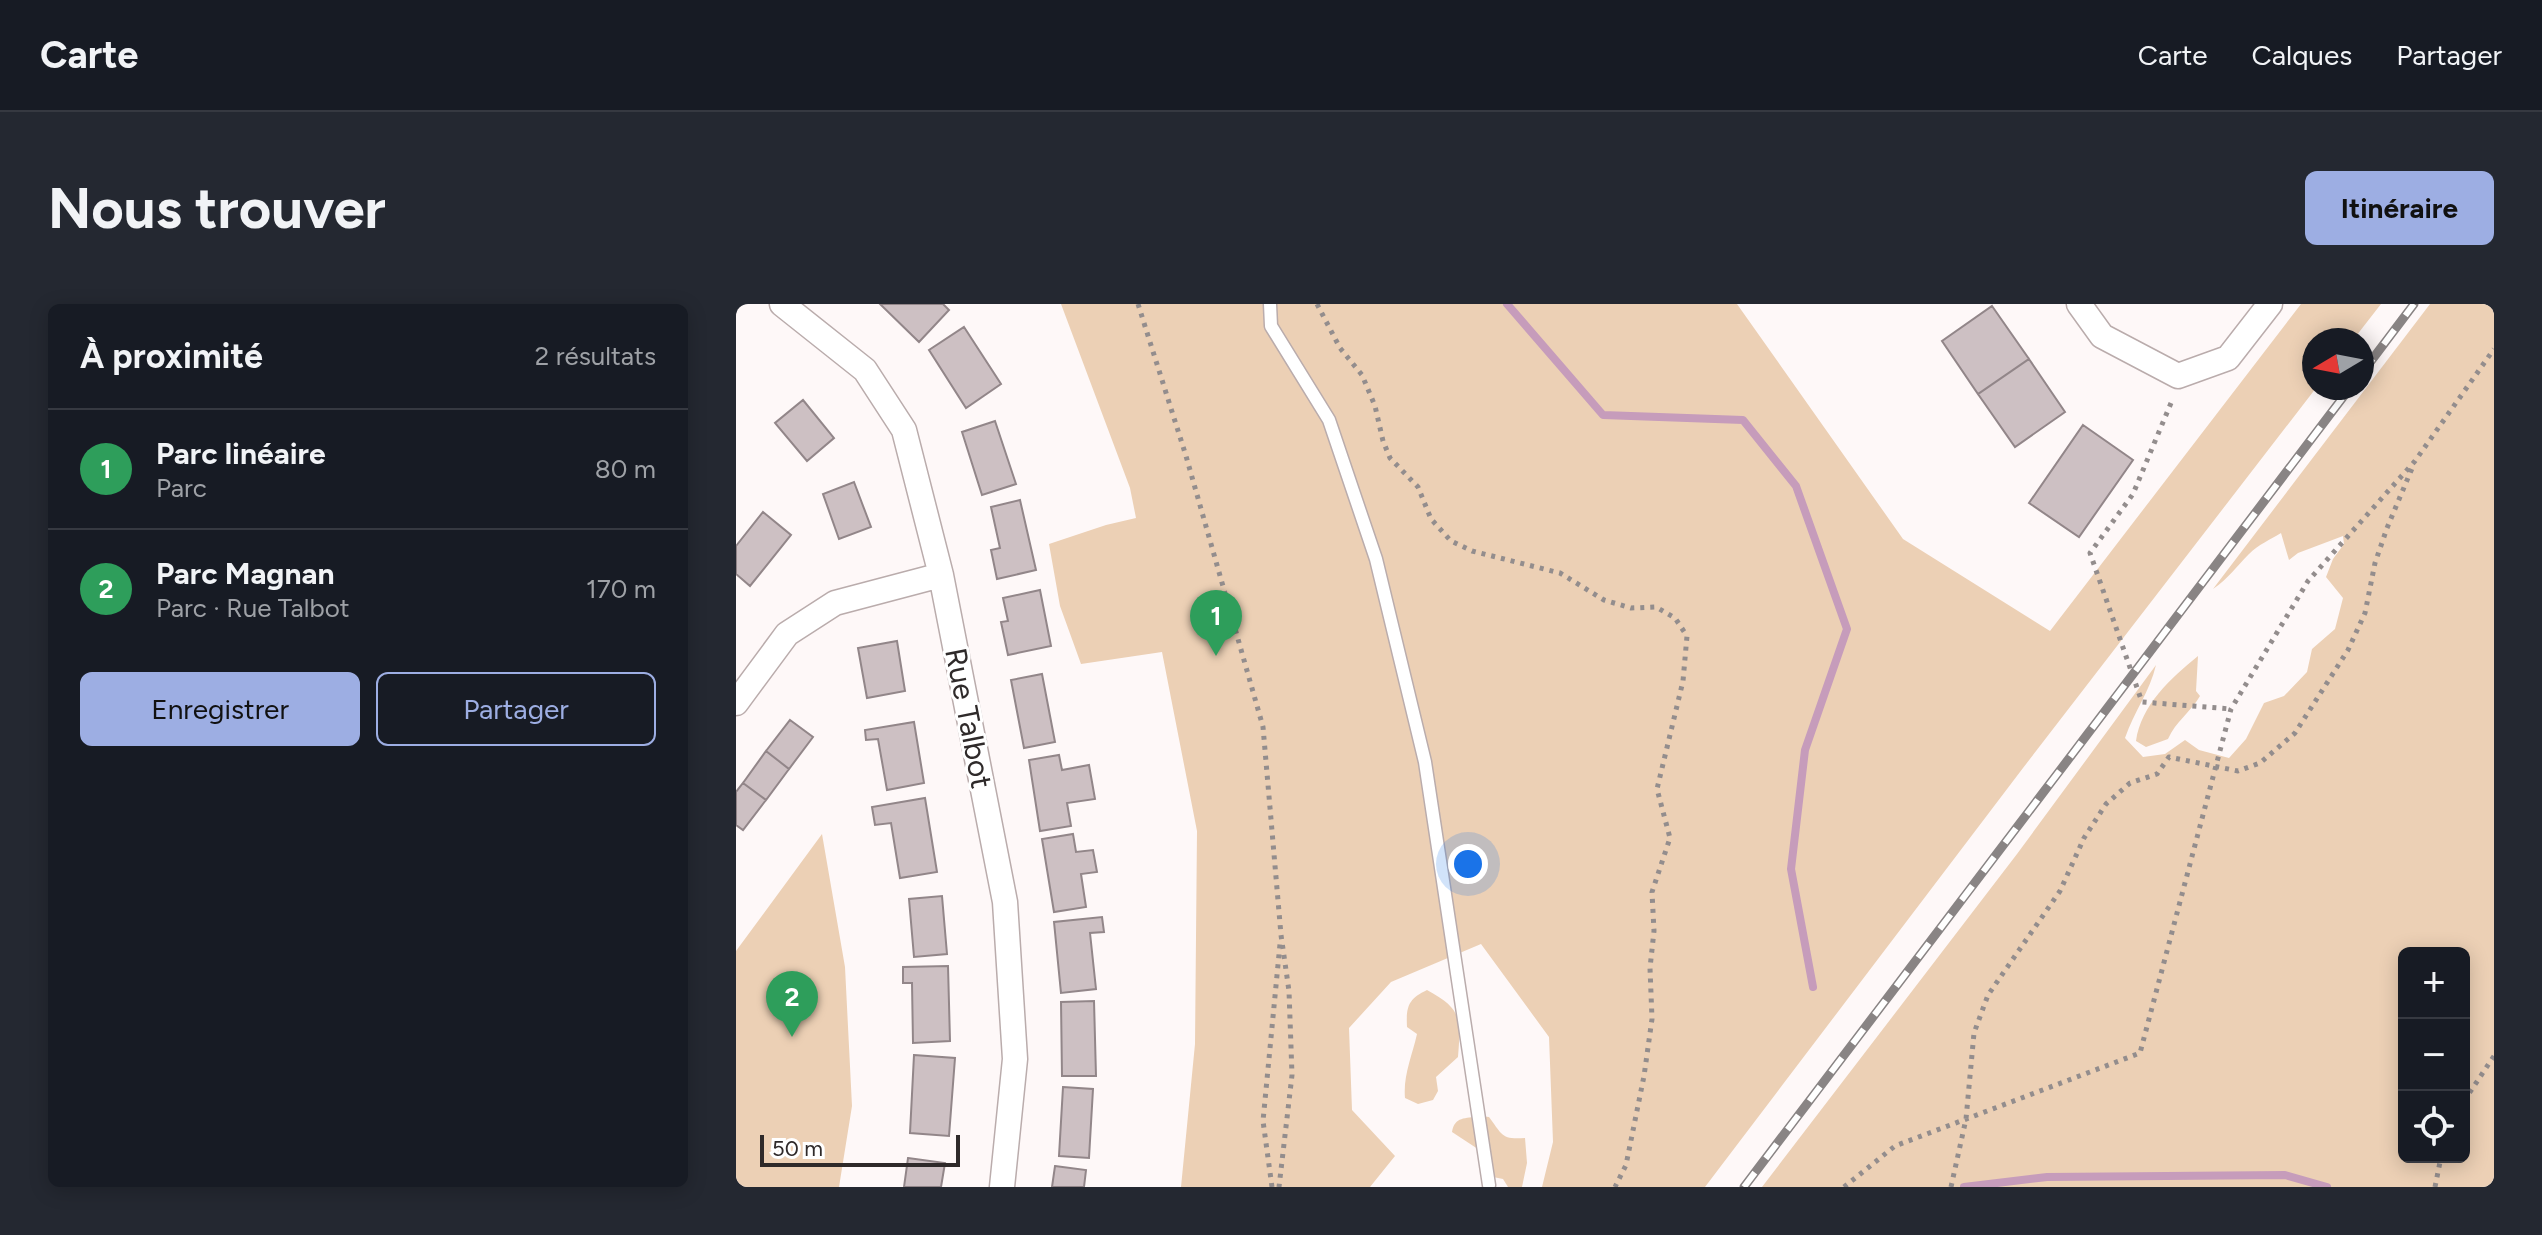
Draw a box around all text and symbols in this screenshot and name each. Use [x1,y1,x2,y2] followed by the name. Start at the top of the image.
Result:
[40,32,138,78] text: Carte
[2138,38,2208,72] text: Carte
[2252,38,2352,72] text: Calques
[2396,38,2502,72] text: Partager
[2305,171,2494,245] button: Itinéraire
[48,175,386,242] text: Nous trouver
[2302,328,2374,400] north arrow
[80,336,263,377] text: À proximité
[535,340,656,372] text: 2 résultats
[156,435,326,472] text: Parc linéaire
[101,453,111,485] text: 1
[595,453,656,485] text: 80 m
[156,472,207,504] text: Parc
[156,555,334,592] text: Parc Magnan
[98,573,114,605] text: 2
[586,573,656,605] text: 170 m
[1190,590,1242,656] pin: 1
[156,592,350,624] text: Parc · Rue Talbot
[937,645,1001,791] street label: Rue Talbot
[80,672,360,746] button: Enregistrer
[376,672,656,746] button: Partager
[1448,844,1488,884] your location
[2398,947,2470,1163] map controls
[2398,947,2470,1019] button: +
[766,971,818,1037] pin: 2
[2398,1019,2470,1091] button: −
[2398,1091,2470,1163] button: locate
[760,1131,960,1167] scale bar
[772,1135,823,1162] text: 50 m

